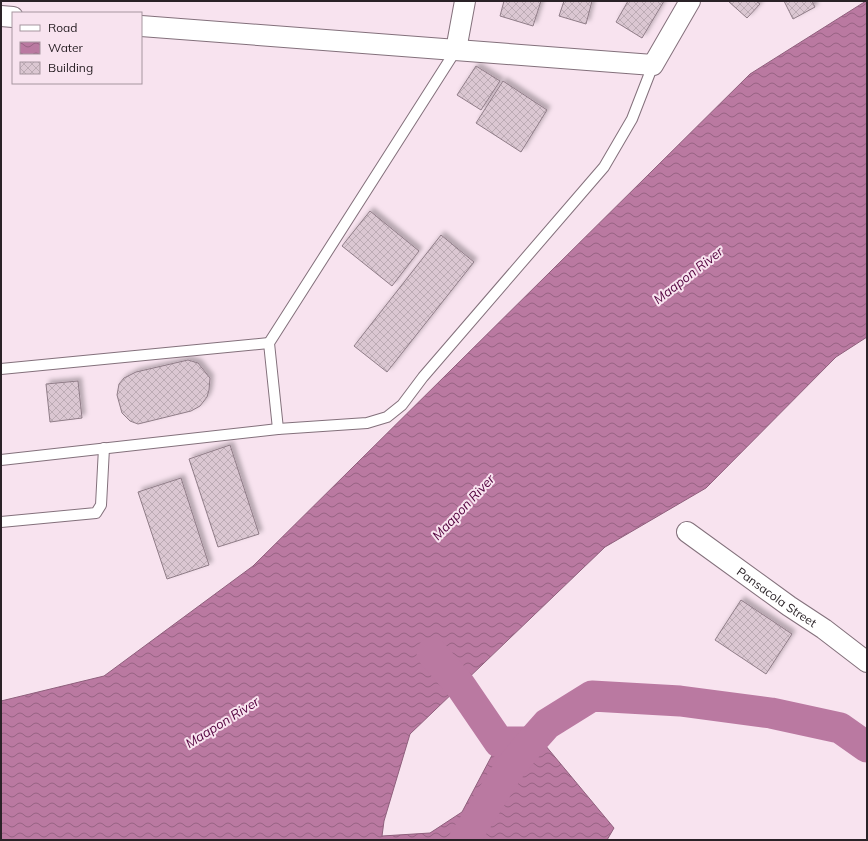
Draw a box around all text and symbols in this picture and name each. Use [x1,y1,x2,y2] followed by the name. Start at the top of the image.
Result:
[12,12,142,84] legend
[48,20,77,35] text: Road
[48,40,84,55] text: Water
[48,60,93,75] text: Building
[650,242,727,307] water label: Maapon River
[429,470,498,543] water label: Maapon River
[734,563,820,630] street label: Pansacola Street
[182,692,263,751] water label: Maapon River

